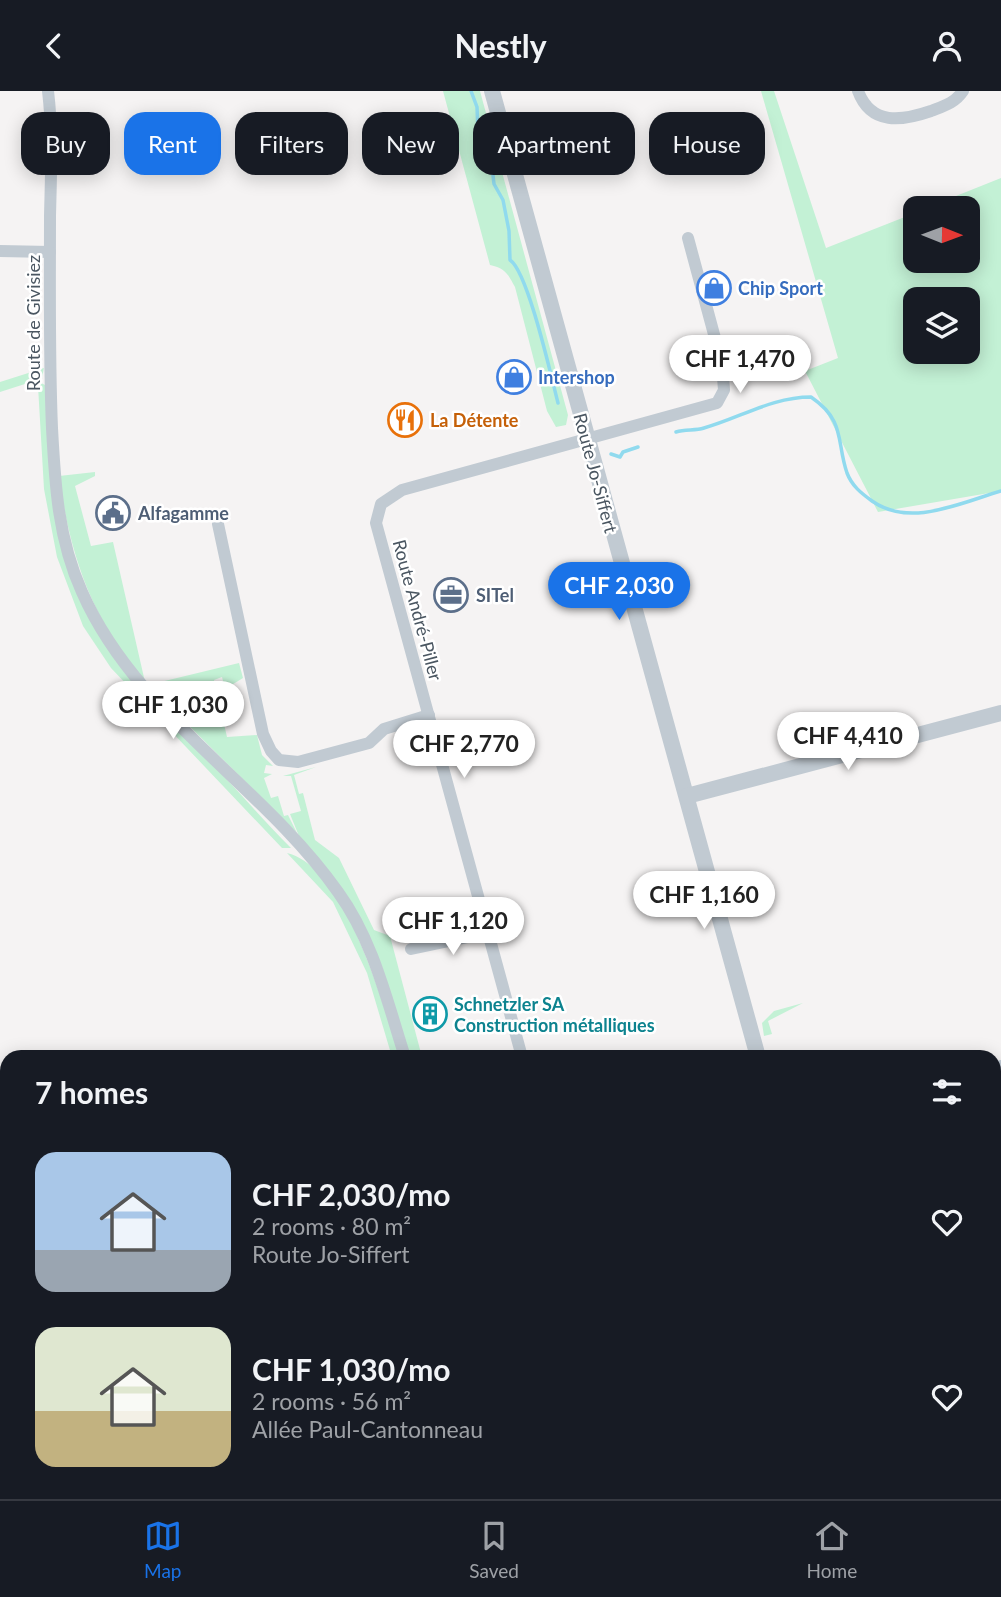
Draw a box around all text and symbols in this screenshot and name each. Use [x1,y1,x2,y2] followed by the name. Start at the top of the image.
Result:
[454,26,547,65] text: Nestly
[35,27,73,65] icon: back
[928,27,966,65] icon: person
[21,112,110,175] chip: Buy
[124,112,221,175] chip: Rent
[235,112,348,175] chip: Filters
[362,112,459,175] chip: New
[473,112,635,175] chip: Apartment
[649,112,765,175] chip: House
[903,196,980,273] north arrow
[903,196,980,364] map controls
[22,255,44,391] street label: Route de Givisiez
[695,269,733,307] shop icon: Chip Sport
[738,277,823,299] place label: Chip Sport
[903,287,980,364] button: layers
[660,335,820,395] pin: CHF 1,470
[685,344,795,372] text: CHF 1,470
[495,358,533,396] shop icon: Intershop
[538,366,615,388] place label: Intershop
[386,401,424,439] restaurant icon: La Détente
[430,409,519,431] place label: La Détente
[569,411,623,536] street label: Route Jo-Siffert
[94,494,132,532] public building icon: Alfagamme
[137,502,229,524] place label: Alfagamme
[389,537,448,683] street label: Route André-Piller
[539,563,699,622] pin: CHF 2,030
[564,571,674,599] text: CHF 2,030
[432,576,470,614] office icon: SITel
[476,584,514,606] place label: SITel
[93,681,253,741] pin: CHF 1,030
[118,690,228,718] text: CHF 1,030
[768,713,928,772] pin: CHF 4,410
[384,721,544,780] pin: CHF 2,770
[793,721,903,749] text: CHF 4,410
[409,729,519,757] text: CHF 2,770
[624,871,784,931] pin: CHF 1,160
[649,880,759,908] text: CHF 1,160
[373,897,533,957] pin: CHF 1,120
[398,906,508,934] text: CHF 1,120
[454,993,655,1036] place label: Schnetzler SA Construction métalliques
[411,995,449,1033] building icon: Schnetzler SA Construction métalliques
[928,1073,966,1111] icon: filters
[35,1074,148,1110] text: 7 homes
[252,1176,451,1212] text: CHF 2,030/mo
[91,1180,175,1264] icon: home
[928,1203,966,1241] icon: heart
[252,1212,411,1240] text: 2 rooms · 80 m²
[252,1240,410,1268] text: Route Jo-Siffert
[252,1351,451,1387] text: CHF 1,030/mo
[91,1355,175,1439] icon: home
[928,1378,966,1416] icon: heart
[252,1387,411,1415] text: 2 rooms · 56 m²
[252,1415,483,1443] text: Allée Paul-Cantonneau
[144,1517,182,1582] tab: Map
[469,1517,519,1582] tab: Saved
[807,1517,857,1582] tab: Home

